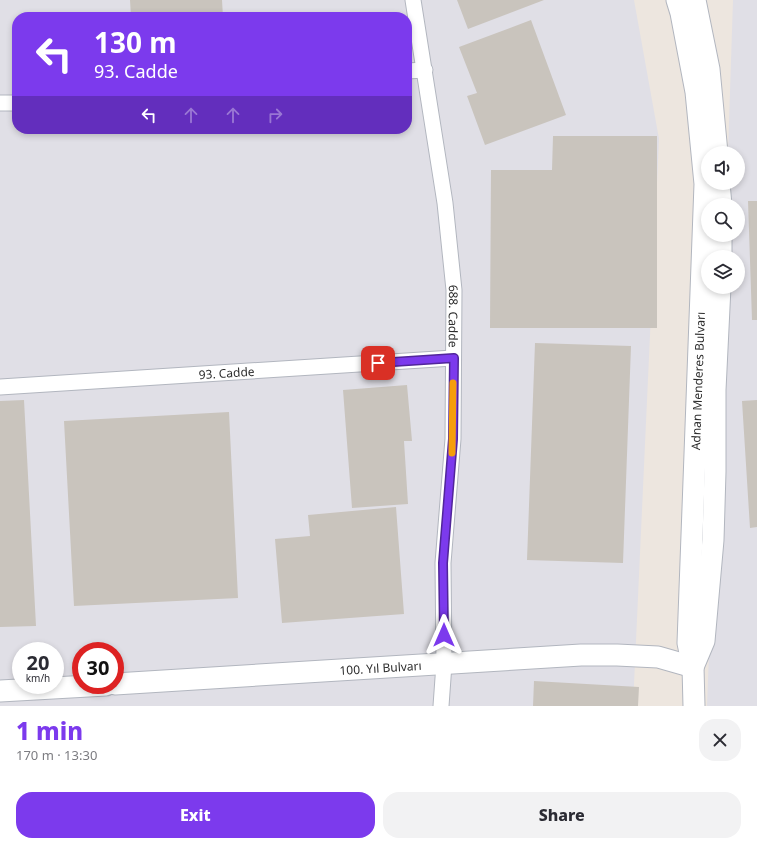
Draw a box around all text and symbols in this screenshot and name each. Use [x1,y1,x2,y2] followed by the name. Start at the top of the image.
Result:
[94,23,177,61] text: 130 m
[28,28,80,80] icon: left
[94,59,178,83] text: 93. Cadde
[138,104,160,126] icon: left
[180,104,202,126] icon: ahead
[222,104,244,126] icon: ahead
[264,104,286,126] icon: right
[701,146,745,294] map controls
[701,146,745,190] button: sound
[701,198,745,242] button: search
[701,250,745,294] button: layers
[445,284,463,348] street label: 688. Cadde
[687,311,709,451] street label: Adnan Menderes Bulvarı
[361,346,395,380] pin
[367,352,389,374] icon: arrive
[198,362,255,383] street label: 93. Cadde
[423,614,465,656] position arrow
[72,642,124,694] speed limit sign: 30
[27,649,49,676] text: 20
[339,656,422,679] street label: 100. Yıl Bulvarı
[26,671,50,685] text: km/h
[16,714,83,747] text: 1 min
[699,719,741,761] button: close
[16,746,97,764] text: 170 m · 13:30
[16,792,375,838] button: Exit
[383,792,741,838] button: Share

